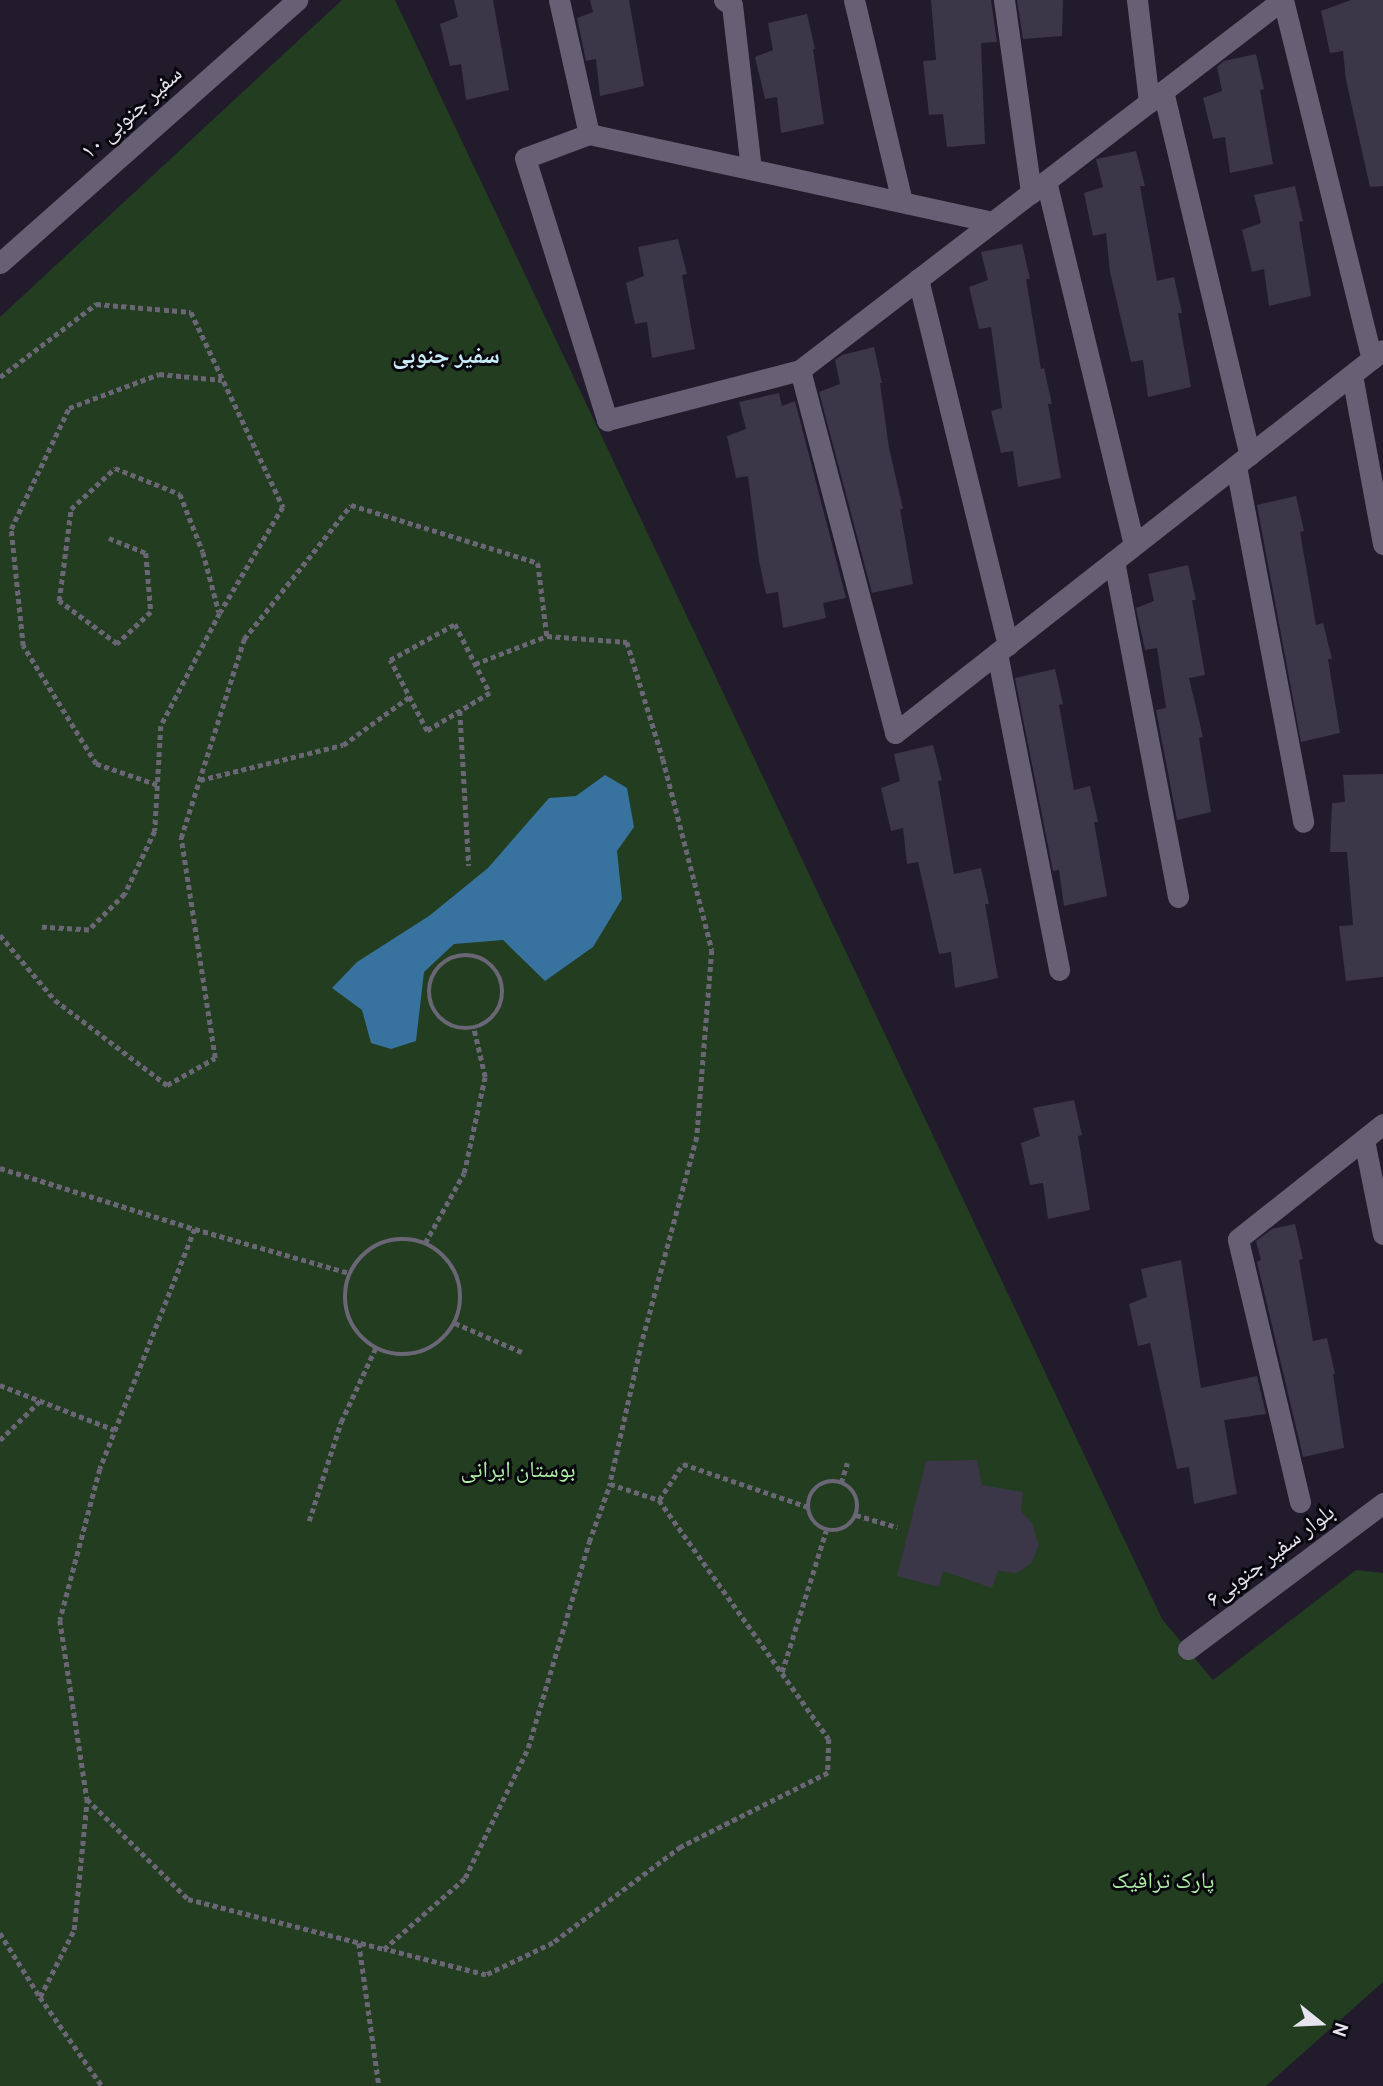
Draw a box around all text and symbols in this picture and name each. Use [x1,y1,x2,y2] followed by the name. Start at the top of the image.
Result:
[75,59,187,165] street label: سفیر جنوبی ۱۰
[392,341,500,369] district label: سفیر جنوبی
[460,1455,576,1483] park label: بوستان ایرانی
[1200,1498,1340,1612] street label: بلوار سفیر جنوبی۶
[1112,1866,1214,1894] park label: پارک ترافیک
[1285,1988,1355,2058] north arrow
[1327,2020,1353,2040] text: N

